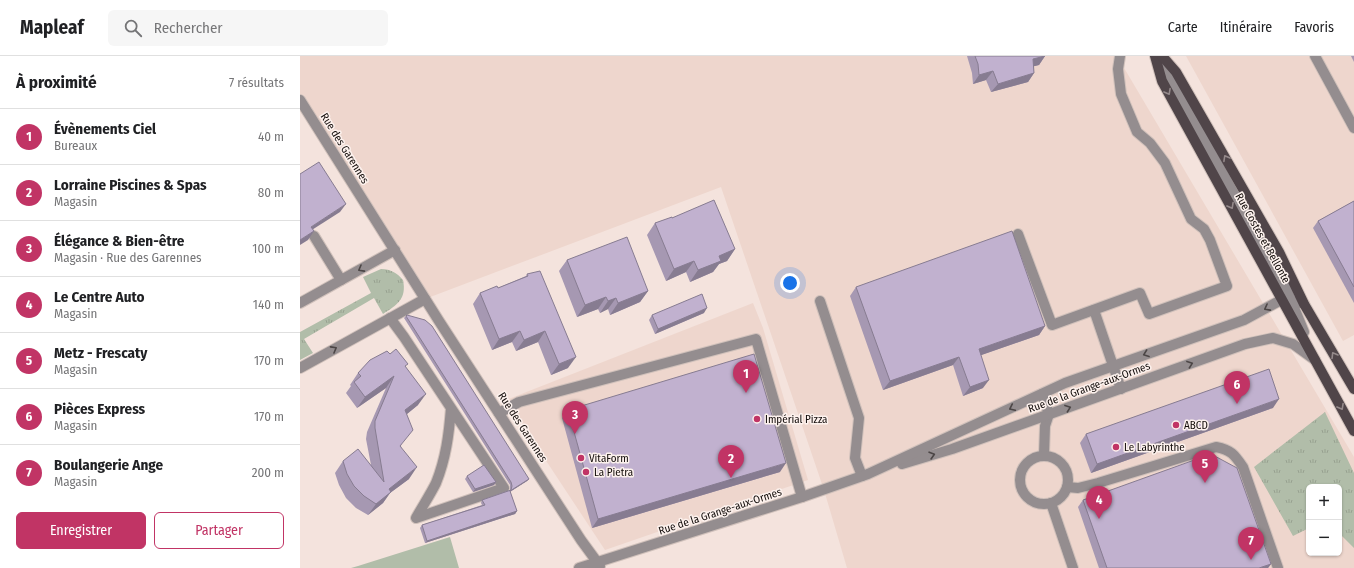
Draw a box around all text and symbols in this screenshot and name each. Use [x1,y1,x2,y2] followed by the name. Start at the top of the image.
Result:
[108,10,388,46] search box
[20,16,84,39] text: Mapleaf
[122,17,144,39] icon: search
[154,19,223,37] text: Rechercher
[1168,19,1198,36] text: Carte
[1220,19,1272,36] text: Itinéraire
[1294,19,1334,36] text: Favoris
[16,72,97,93] text: À proximité
[229,75,284,90] text: 7 résultats
[1164,88,1171,96] one-way arrow
[318,111,372,186] street label: Rue des Garennes
[54,120,156,138] text: Évènements Ciel
[26,129,32,144] text: 1
[258,129,284,144] text: 40 m
[54,138,97,153] text: Bureaux
[1223,155,1230,162] one-way arrow
[54,176,207,194] text: Lorraine Piscines & Spas
[26,185,32,200] text: 2
[258,185,284,200] text: 80 m
[1232,191,1293,286] street label: Rue Costes et Bellonte
[54,194,97,209] text: Magasin
[1227,202,1234,209] one-way arrow
[54,232,184,250] text: Élégance & Bien-être
[26,241,32,256] text: 3
[252,241,284,256] text: 100 m
[54,250,202,265] text: Magasin · Rue des Garennes
[357,265,365,272] one-way arrow
[780,273,800,293] your location
[54,288,144,306] text: Le Centre Auto
[26,297,32,312] text: 4
[253,297,284,312] text: 140 m
[1264,303,1271,311] one-way arrow
[54,306,97,321] text: Magasin
[54,344,147,362] text: Metz - Frescaty
[330,347,337,354] one-way arrow
[1142,349,1149,357] one-way arrow
[1331,352,1339,359] one-way arrow
[26,353,32,368] text: 5
[254,353,284,368] text: 170 m
[1026,359,1152,416] street label: Rue de la Grange-aux-Ormes
[733,360,759,393] pin: 1
[1187,360,1194,368] one-way arrow
[54,362,97,377] text: Magasin
[1224,371,1250,404] pin: 6
[495,390,550,465] street label: Rue des Garennes
[54,400,145,418] text: Pièces Express
[562,401,588,434] pin: 3
[1009,403,1017,411] one-way arrow
[1336,403,1343,410] one-way arrow
[1064,404,1071,412] one-way arrow
[26,409,32,424] text: 6
[254,409,284,424] text: 170 m
[765,413,827,426] place label: Impérial Pizza
[752,414,762,424] marker: Impérial Pizza
[54,418,97,433] text: Magasin
[1184,419,1208,432] place label: ABCD
[1171,420,1181,430] marker: ABCD
[1124,441,1185,454] place label: Le Labyrinthe
[1111,442,1121,452] marker: Le Labyrinthe
[718,445,744,478] pin: 2
[1192,450,1218,483] pin: 5
[928,451,935,460] one-way arrow
[589,452,629,465] place label: VitaForm
[576,453,586,463] marker: VitaForm
[54,456,163,474] text: Boulangerie Ange
[26,465,32,480] text: 7
[252,465,284,480] text: 200 m
[594,466,633,479] place label: La Pietra
[581,467,591,477] marker: La Pietra
[54,474,97,489] text: Magasin
[1306,484,1342,556] map controls
[1306,484,1342,520] button: +
[657,485,784,538] street label: Rue de la Grange-aux-Ormes
[1086,486,1112,519] pin: 4
[16,512,146,549] button: Enregistrer
[154,512,284,549] button: Partager
[1306,520,1342,556] button: −
[1238,527,1264,560] pin: 7

